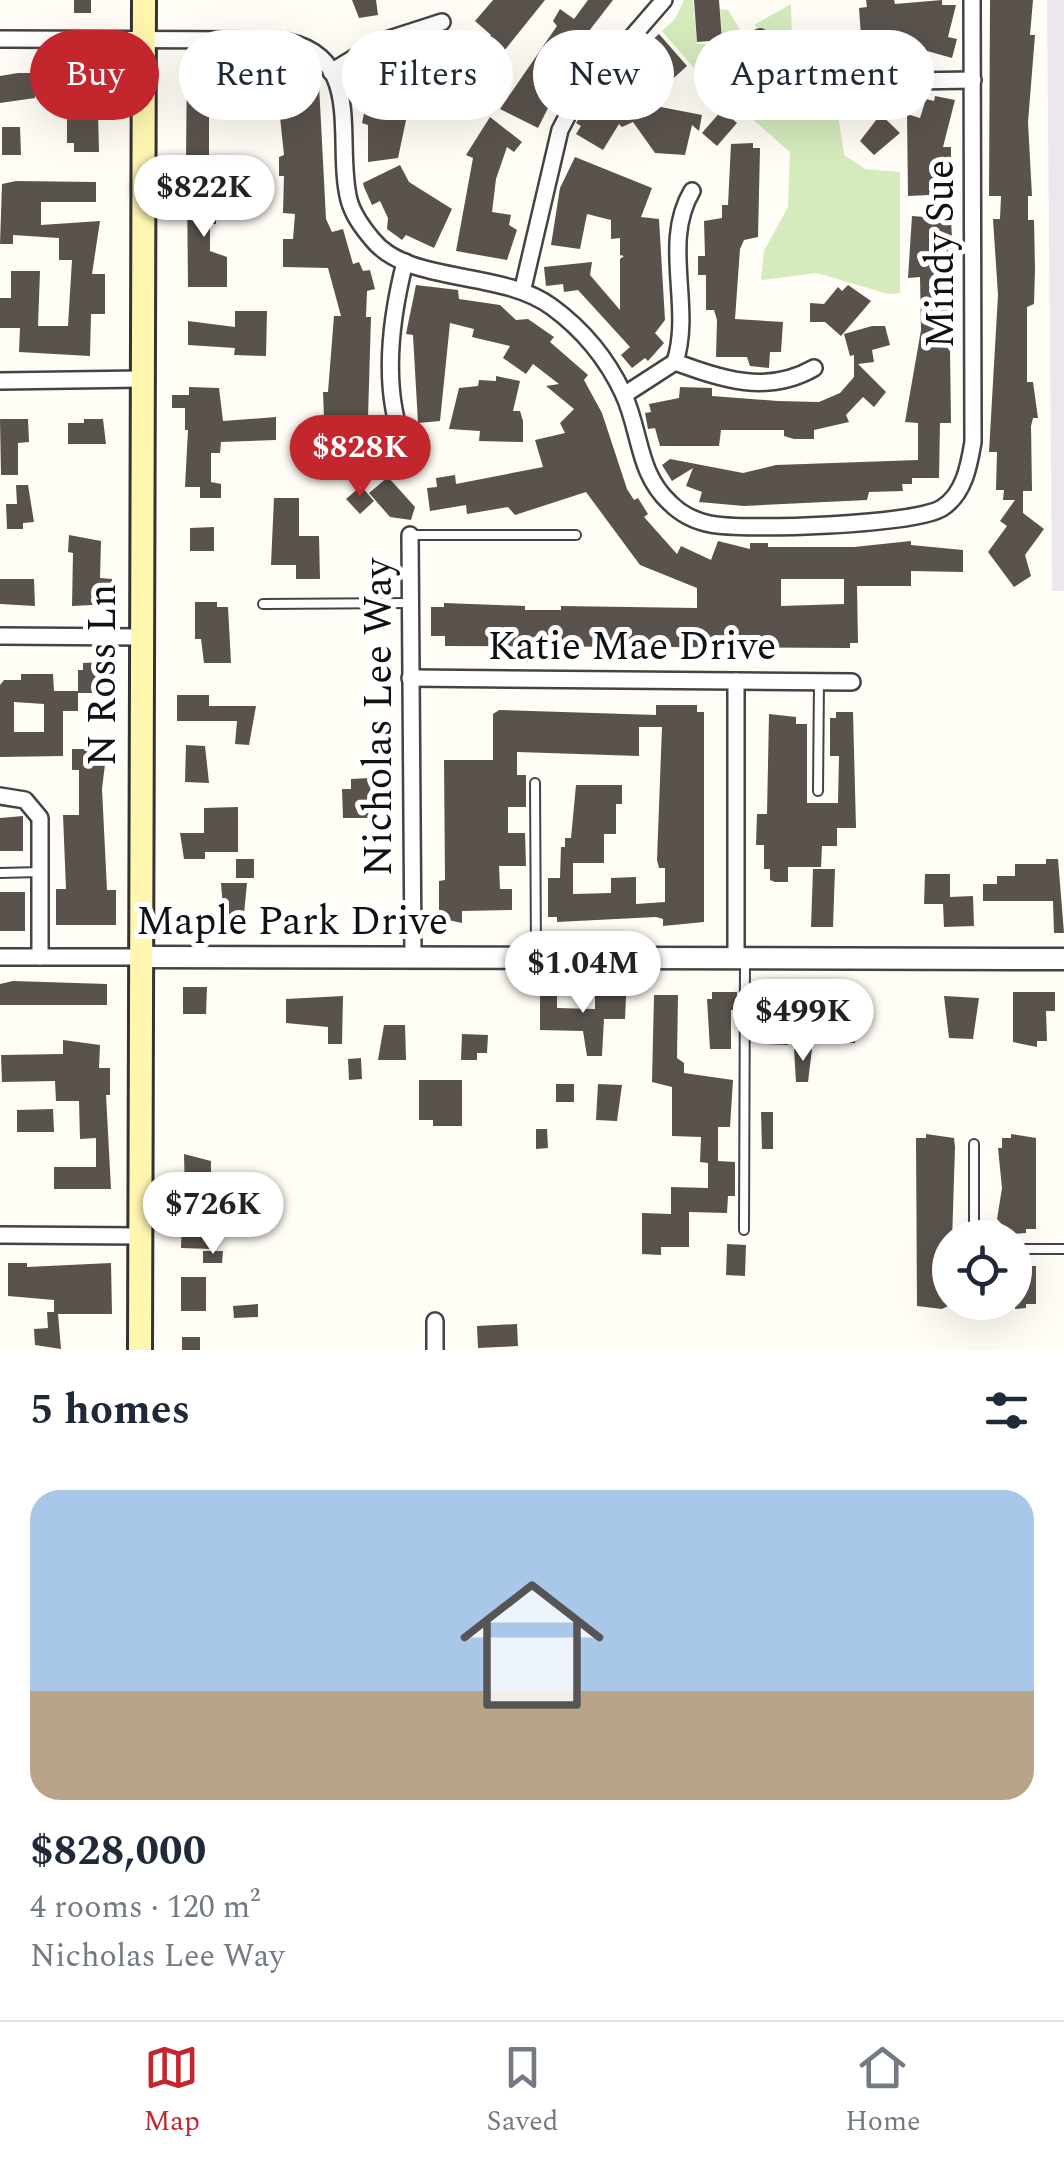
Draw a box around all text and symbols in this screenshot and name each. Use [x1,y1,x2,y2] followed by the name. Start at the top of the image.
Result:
[30,30,159,120] chip: Buy
[179,30,322,120] chip: Rent
[342,30,513,120] chip: Filters
[533,30,674,120] chip: New
[694,30,934,120] chip: Apartment
[134,155,274,240] pin: $822K
[911,160,972,348] street label: Mindy Sue
[156,163,252,212] text: $822K
[290,415,430,500] pin: $828K
[312,423,408,472] text: $828K
[349,556,410,876] street label: Nicholas Lee Way
[73,584,134,766] street label: N Ross Ln
[488,617,776,678] street label: Katie Mae Drive
[136,892,448,953] street label: Maple Park Drive
[502,931,664,1016] pin: $1.04M
[527,939,639,988] text: $1.04M
[733,979,873,1064] pin: $499K
[755,987,851,1036] text: $499K
[143,1172,283,1257] pin: $726K
[165,1180,261,1229] text: $726K
[932,1220,1032,1320] map controls
[932,1220,1032,1320] button: locate
[30,1379,190,1442] text: 5 homes
[979,1383,1034,1438] icon: filters
[442,1555,622,1735] icon: home
[30,1820,206,1883] text: $828,000
[30,1883,260,1932] text: 4 rooms · 120 m²
[30,1932,285,1981] text: Nicholas Lee Way
[143,2040,200,2143] tab: Map
[487,2040,558,2143] tab: Saved
[845,2040,921,2143] tab: Home

